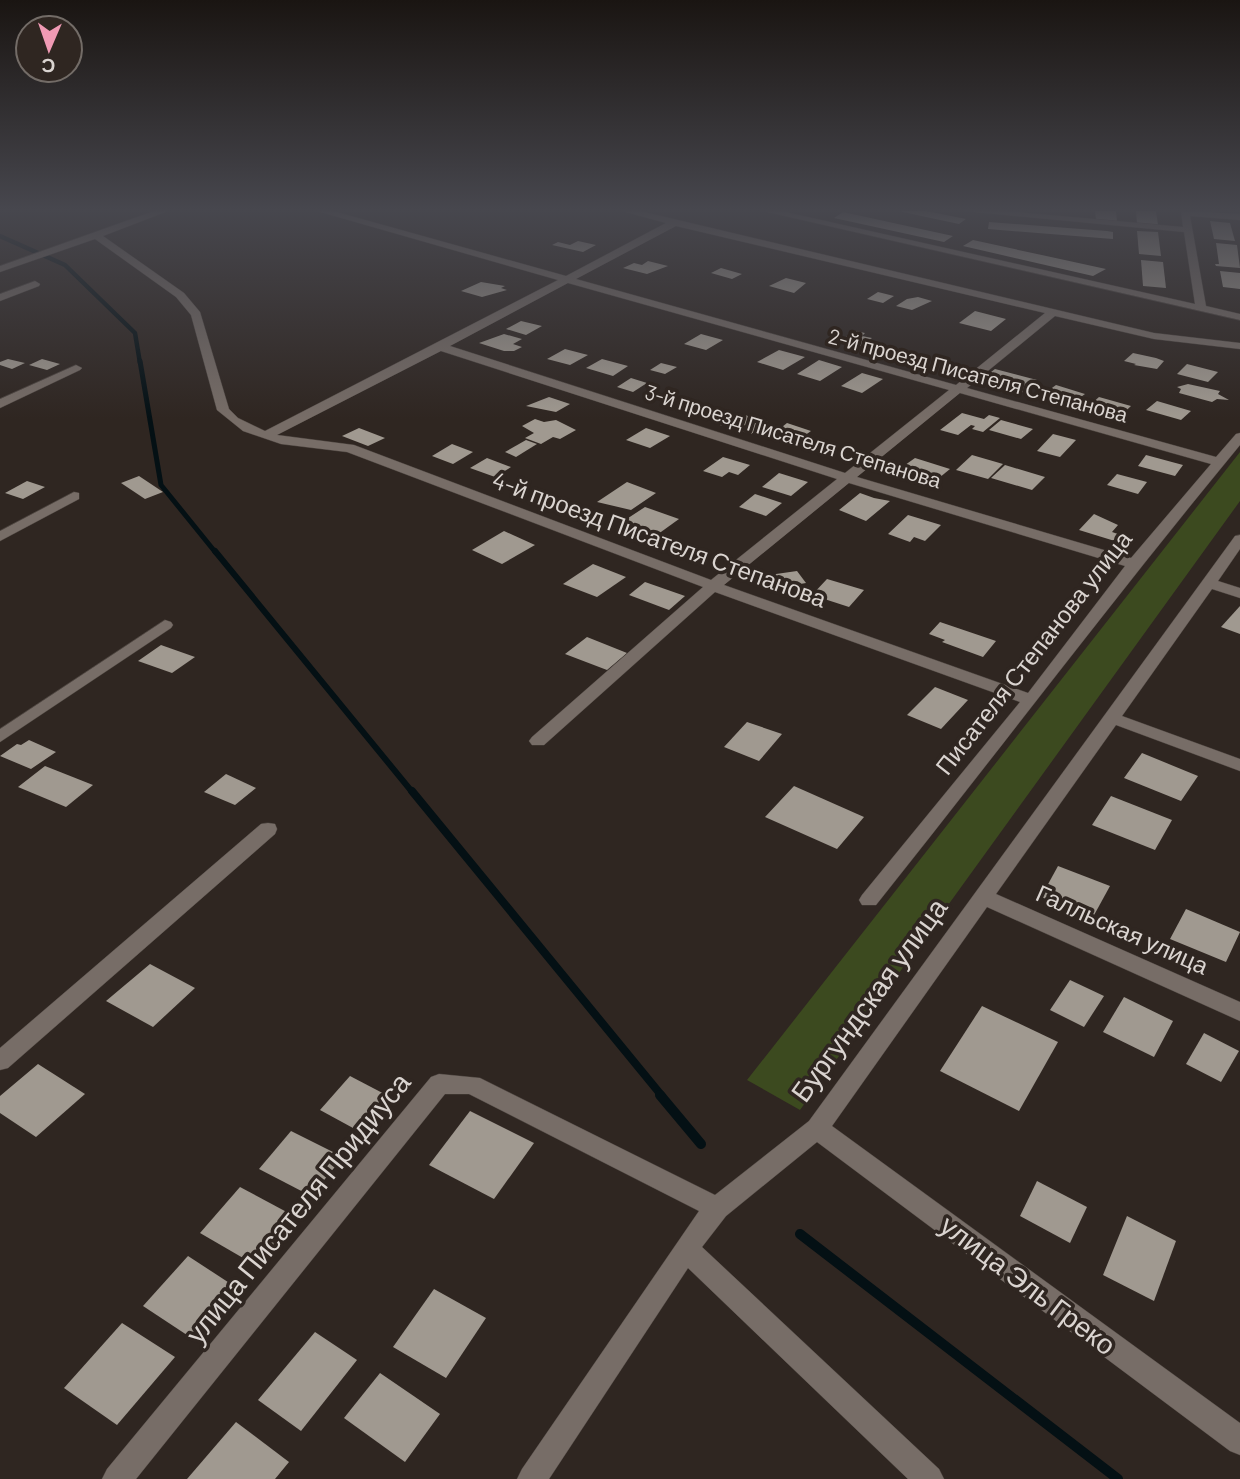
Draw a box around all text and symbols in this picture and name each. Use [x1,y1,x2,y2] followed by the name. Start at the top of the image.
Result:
[14,14,84,84] north arrow
[41,55,56,78] text: С
[826,322,1131,427] street label: 2-й проезд Писателя Степанова
[642,379,945,493] street label: 3-й проезд Писателя Степанова
[489,465,831,613] street label: 4-й проезд Писателя Степанова
[929,524,1137,780] street label: Писателя Степанова улица
[1032,878,1214,980] street label: Галльская улица
[783,891,954,1108] street label: Бургундская улица
[178,1065,417,1349] street label: улица Писателя Придиуса
[934,1207,1123,1361] street label: улица Эль Греко

